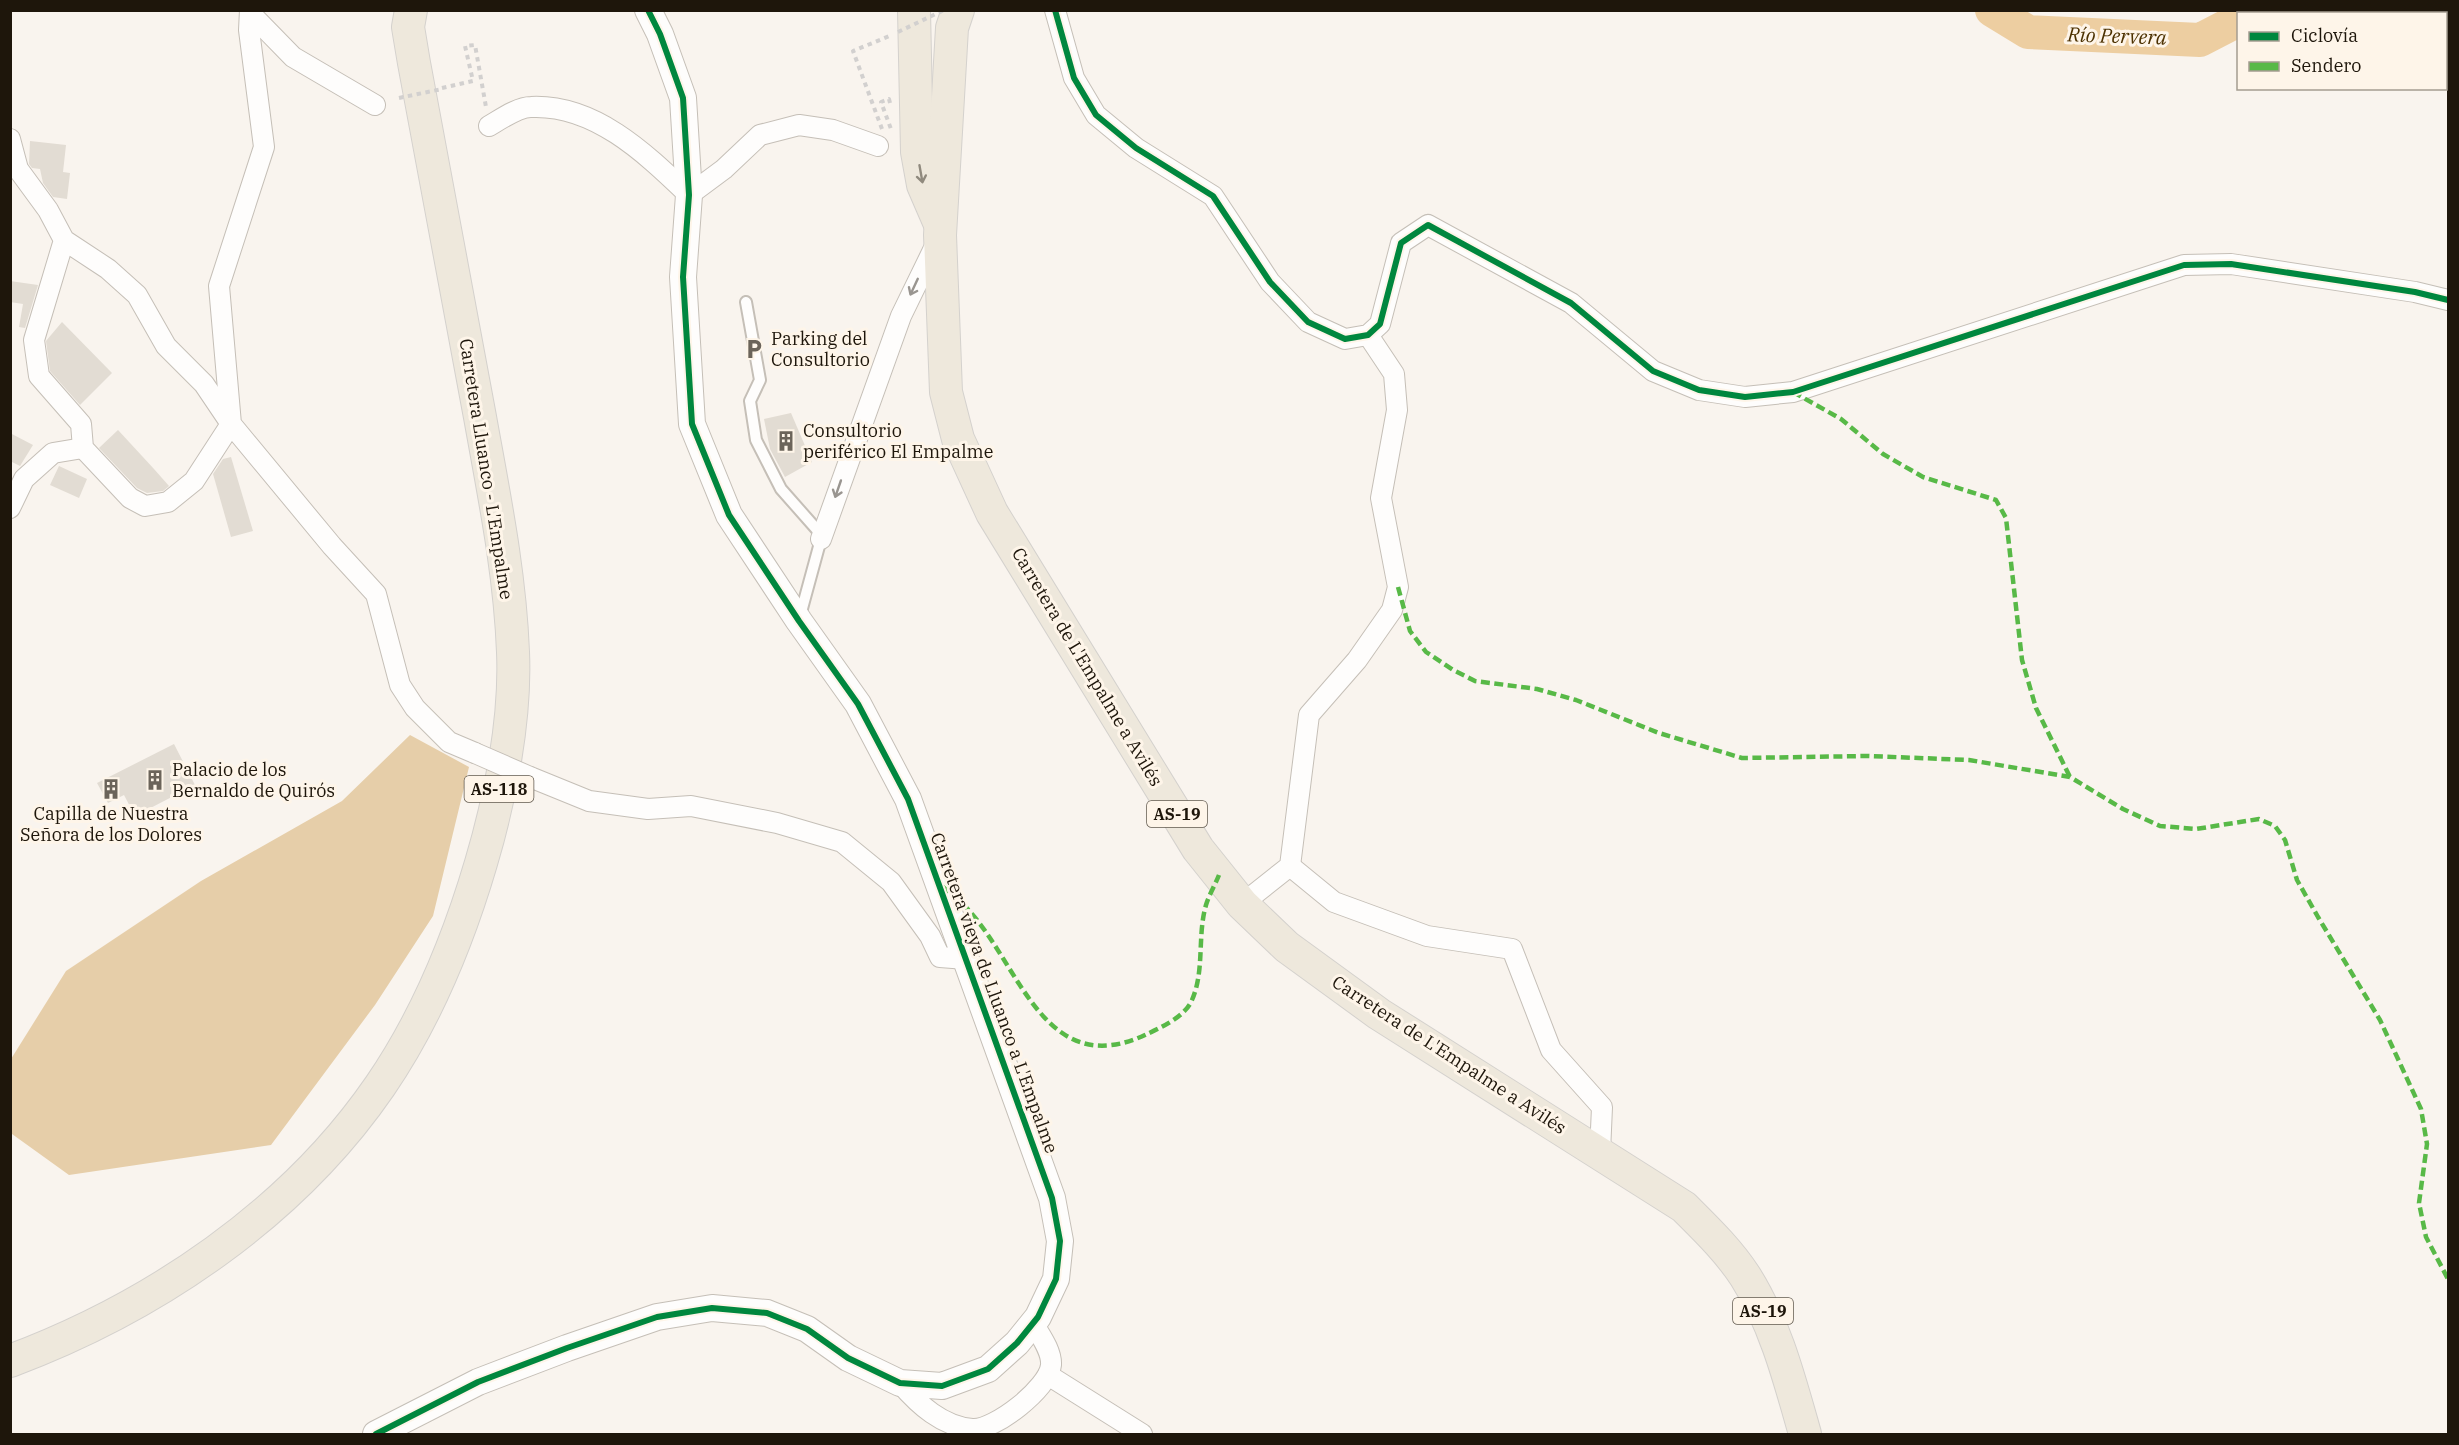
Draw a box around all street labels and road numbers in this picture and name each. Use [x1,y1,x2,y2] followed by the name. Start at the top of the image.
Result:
[454,337,518,601] street label: Carretera Lluanco - L'Empalme
[1007,543,1168,790] street label: Carretera de L'Empalme a Avilés
[464,776,534,802] road number: AS-118
[1147,801,1207,827] road number: AS-19
[926,829,1063,1156] street label: Carretera vieya de Lluanco a L'Empalme
[1328,970,1571,1139] street label: Carretera de L'Empalme a Avilés
[1733,1298,1793,1324] road number: AS-19

